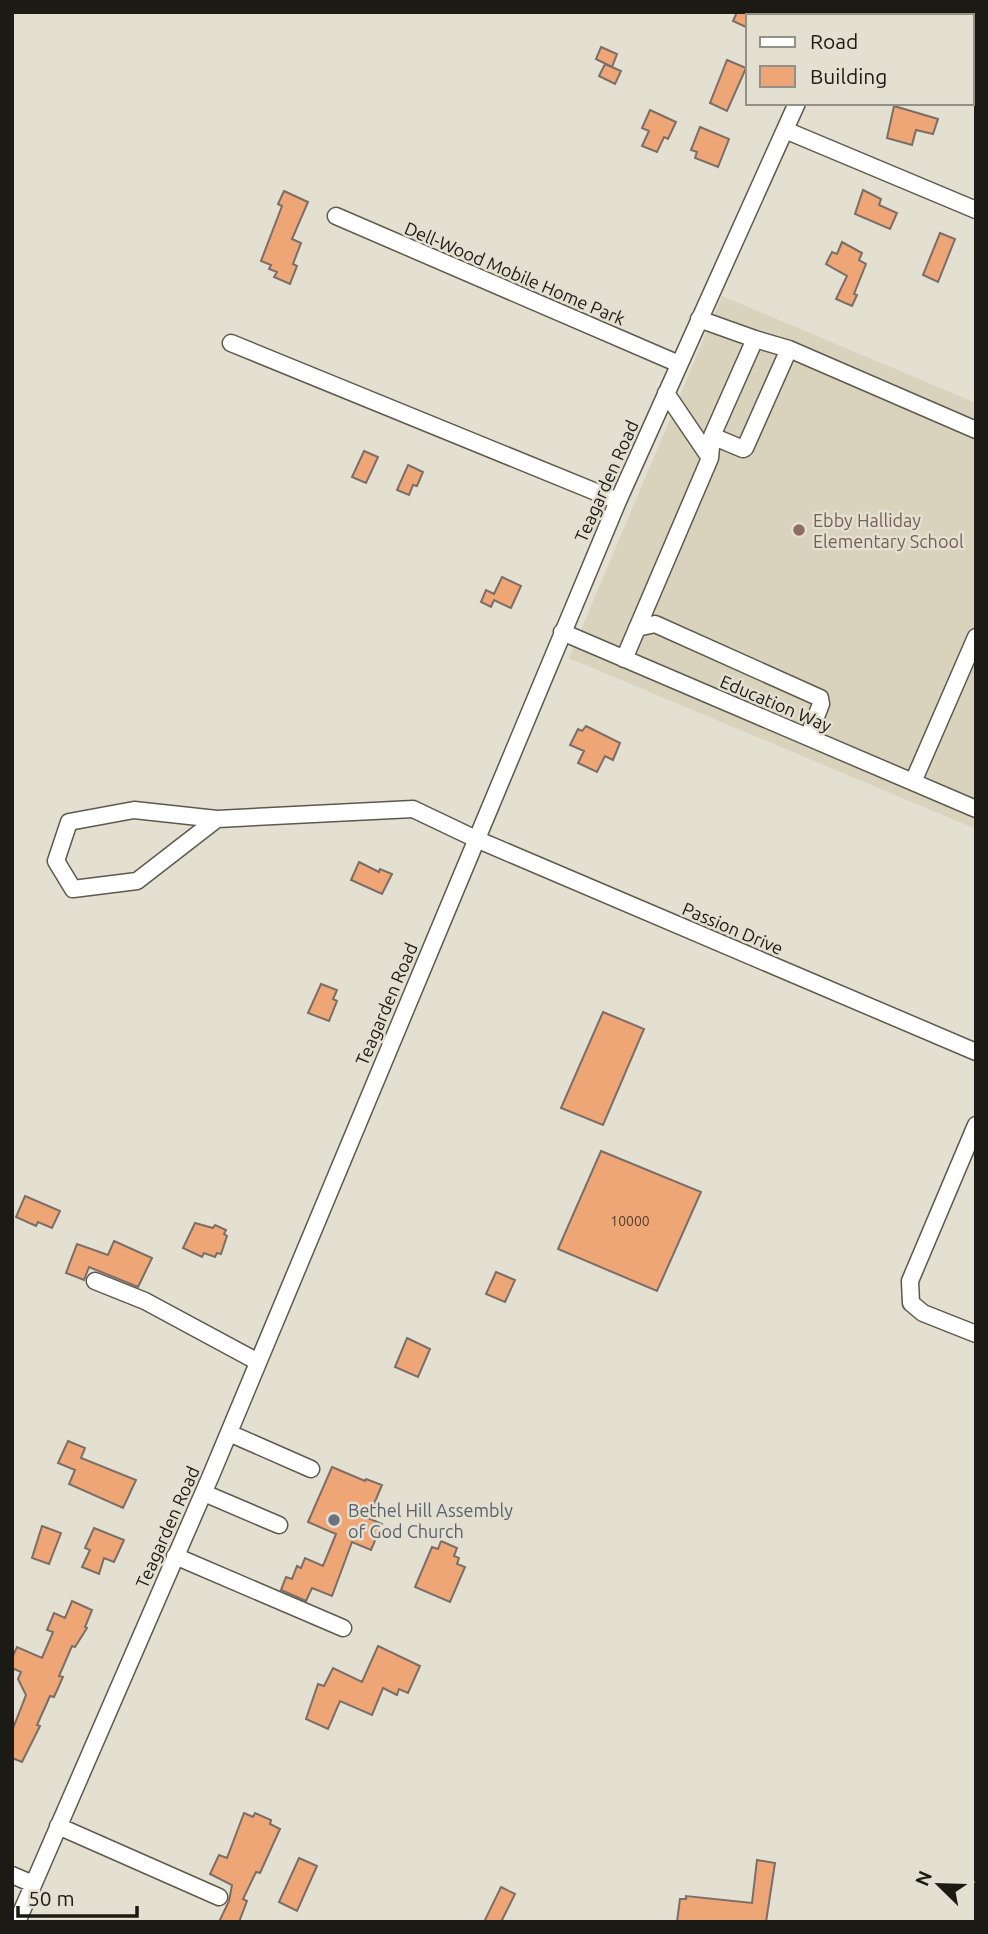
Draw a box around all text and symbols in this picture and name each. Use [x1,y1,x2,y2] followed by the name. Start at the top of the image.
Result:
[746,14,974,105] legend
[810,29,858,53] text: Road
[810,64,887,88] text: Building
[402,217,628,329] street label: Dell-Wood Mobile Home Park
[570,417,642,545] street label: Teagarden Road
[813,510,964,551] place label: Ebby Halliday Elementary School
[791,522,807,538] marker: Ebby Halliday Elementary School
[717,671,835,736] street label: Education Way
[680,898,786,958] street label: Passion Drive
[351,940,421,1068] street label: Teagarden Road
[610,1213,650,1229] house number: 10000
[131,1463,203,1591] street label: Teagarden Road
[348,1500,513,1541] place label: Bethel Hill Assembly of God Church
[326,1512,342,1528] marker: Bethel Hill Assembly of God Church
[904,1850,974,1920] north arrow
[910,1868,936,1889] text: N
[18,1874,136,1918] scale bar
[28,1886,75,1910] text: 50 m

